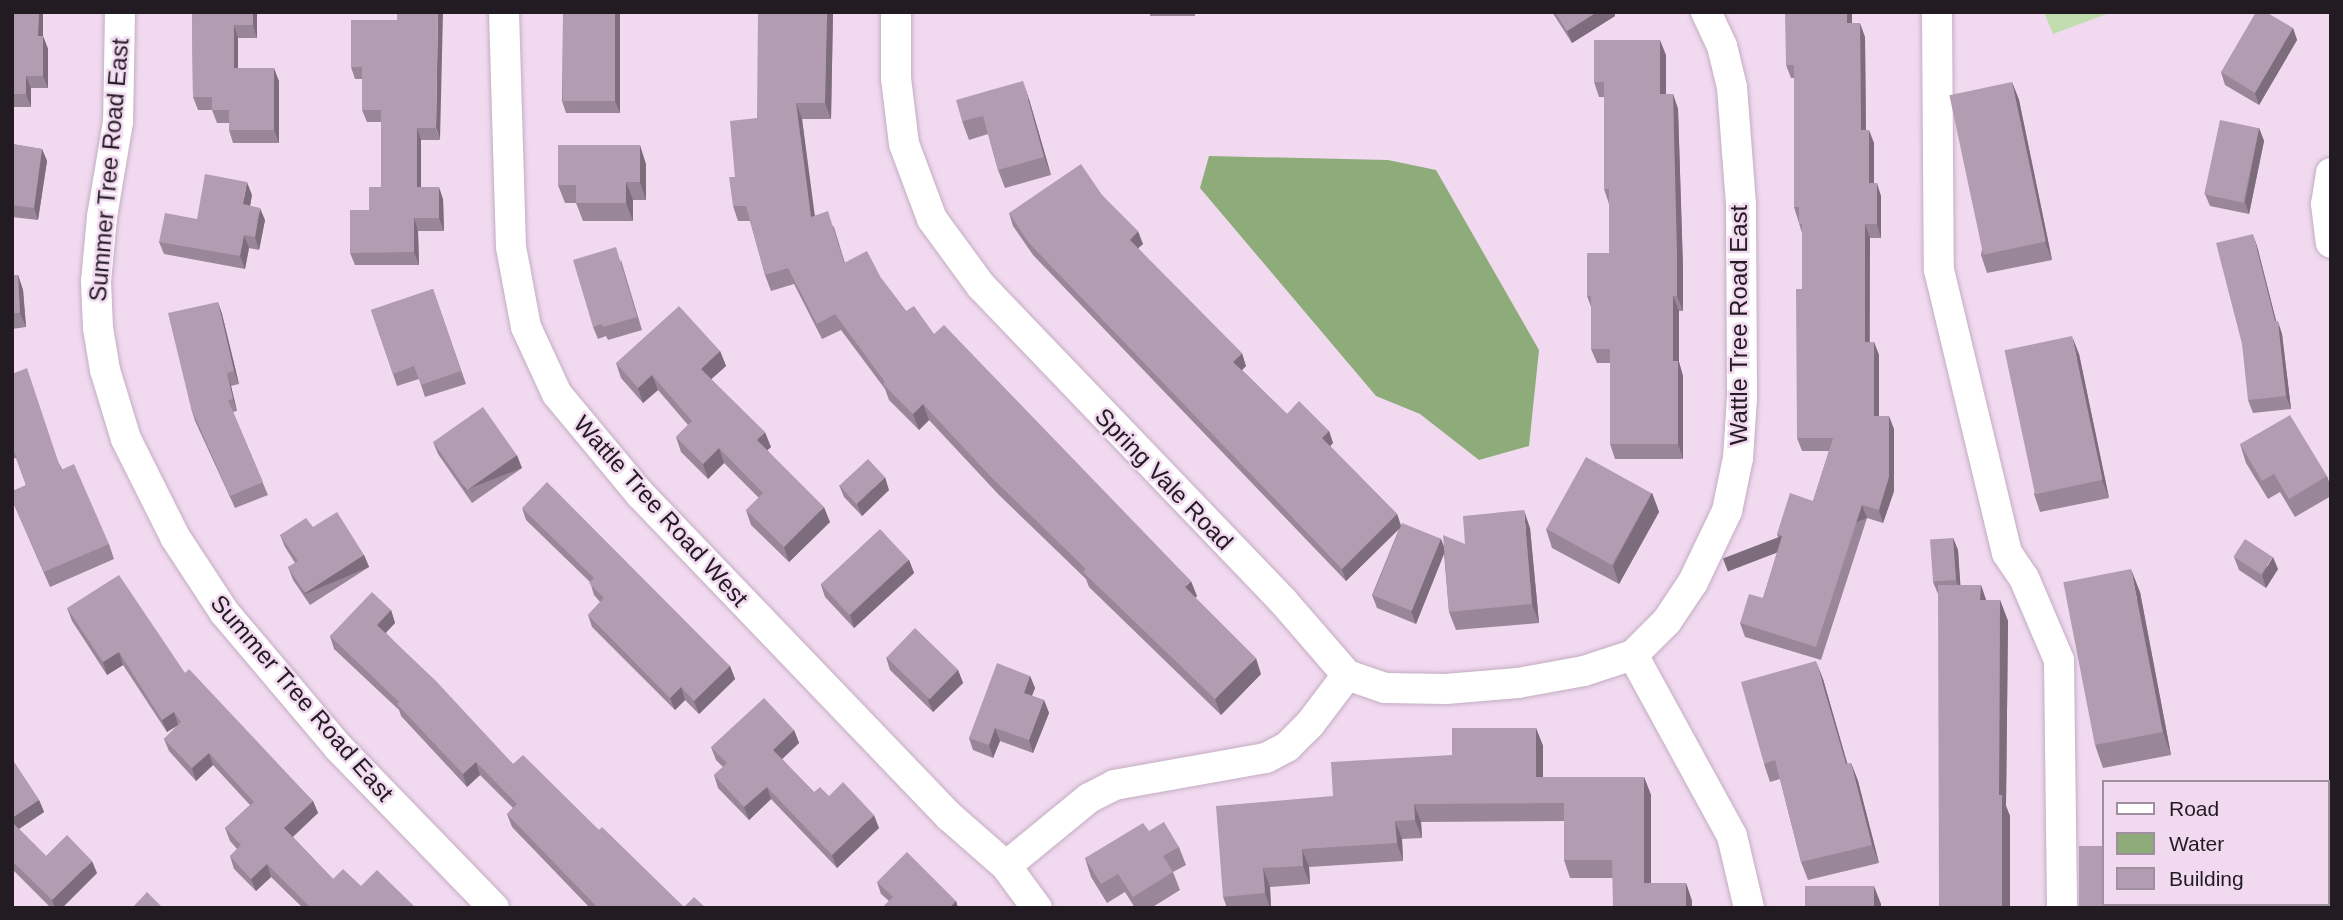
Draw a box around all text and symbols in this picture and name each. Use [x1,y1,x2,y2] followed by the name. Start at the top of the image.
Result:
[83,37,135,303] street label: Summer Tree Road East
[1725,205,1753,445] street label: Wattle Tree Road East
[1089,402,1239,556] street label: Spring Vale Road
[568,410,754,612] street label: Wattle Tree Road West
[204,589,400,807] street label: Summer Tree Road East
[2102,780,2329,906] legend
[2169,797,2219,820] text: Road
[2169,832,2224,855] text: Water
[2169,867,2244,890] text: Building

